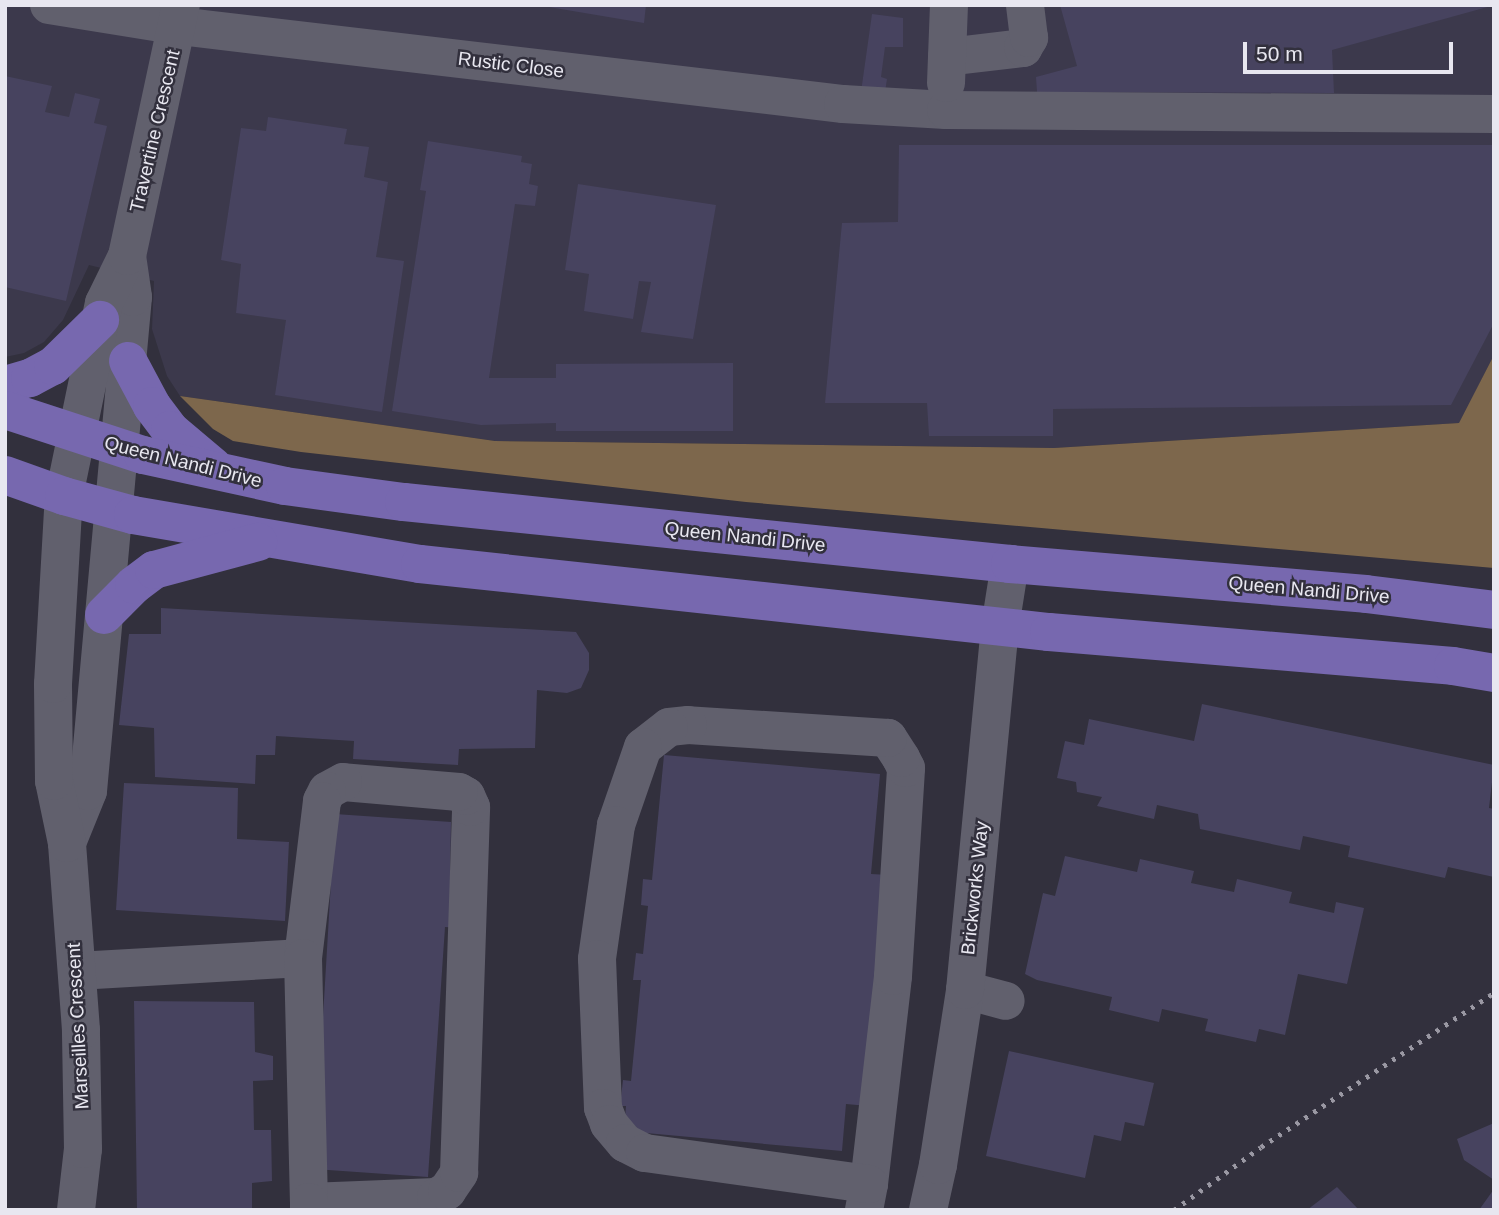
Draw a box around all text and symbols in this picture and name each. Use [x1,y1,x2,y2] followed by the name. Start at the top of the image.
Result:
[1247,28,1457,72] scale bar
[1256,42,1303,65] text: 50 m
[125,47,185,215] street label: Travertine Crescent
[457,47,565,83] street label: Rustic Close
[102,431,264,493] street label: Queen Nandi Drive
[663,517,827,557] street label: Queen Nandi Drive
[1228,572,1390,608] street label: Queen Nandi Drive
[957,820,993,956] street label: Brickworks Way
[62,942,94,1110] street label: Marseilles Crescent

